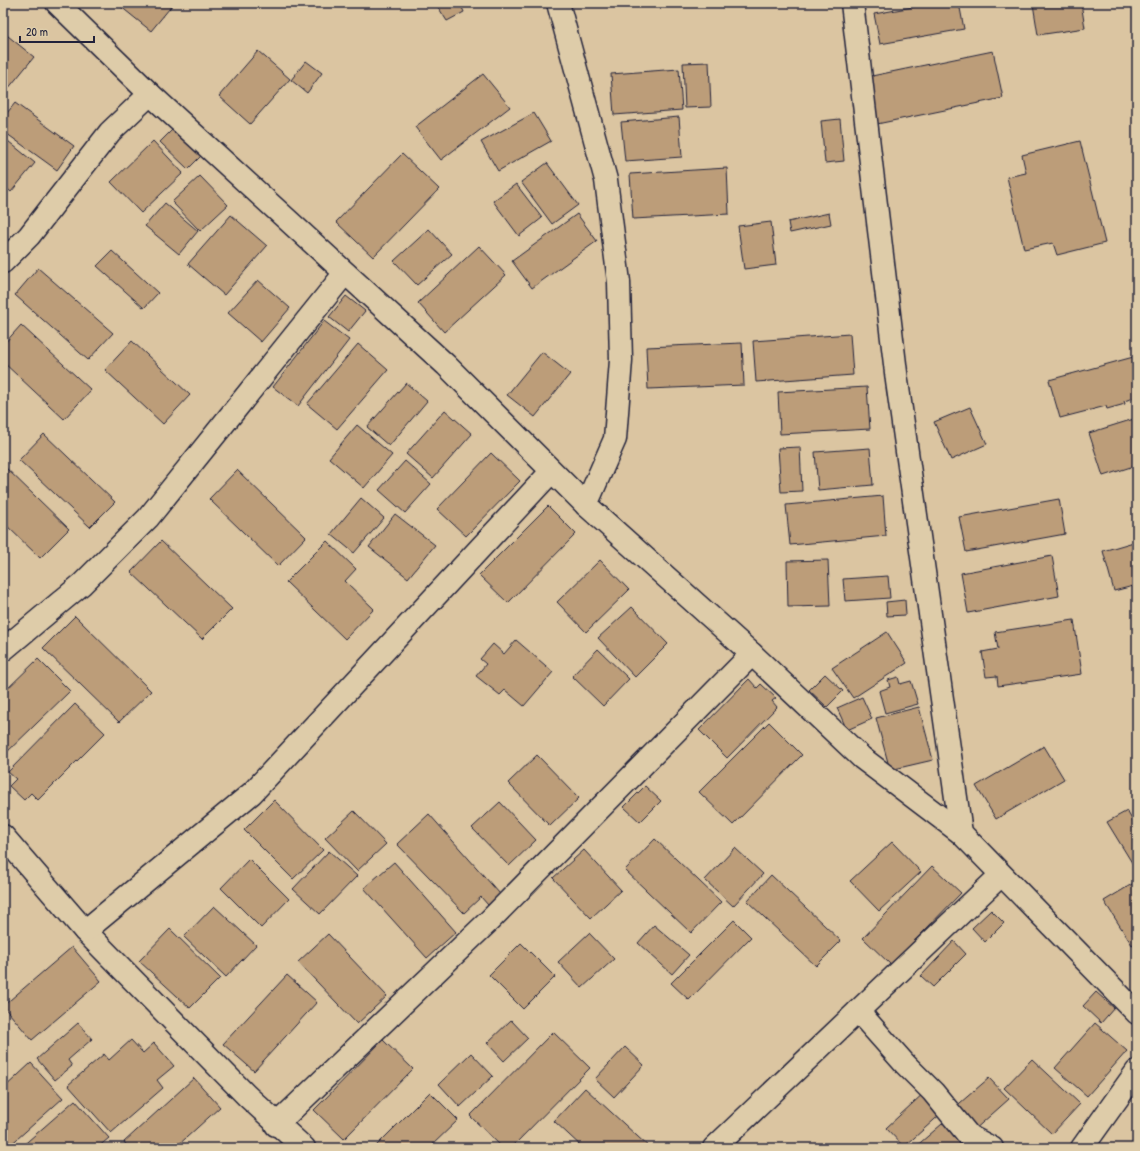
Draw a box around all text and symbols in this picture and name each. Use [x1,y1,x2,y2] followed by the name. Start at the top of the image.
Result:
[20,18,94,44] scale bar
[26,23,48,40] text: 20 m

